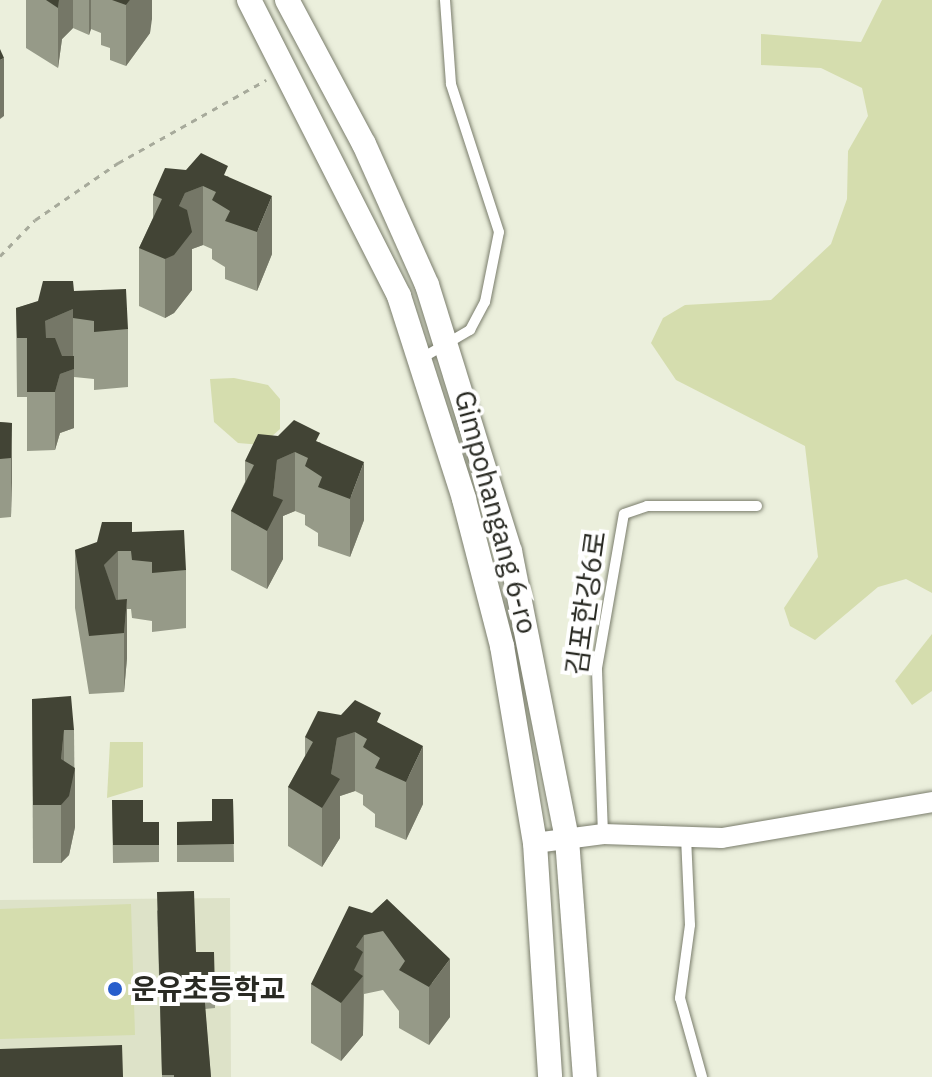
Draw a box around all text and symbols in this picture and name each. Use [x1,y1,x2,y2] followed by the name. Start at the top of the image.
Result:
[447,387,545,637] street label: Gimpohangang 6-ro
[559,529,613,677] street label: 김포한강6로
[131,972,286,1006] place label: 운유초등학교
[106,980,124,998] marker: 운유초등학교

